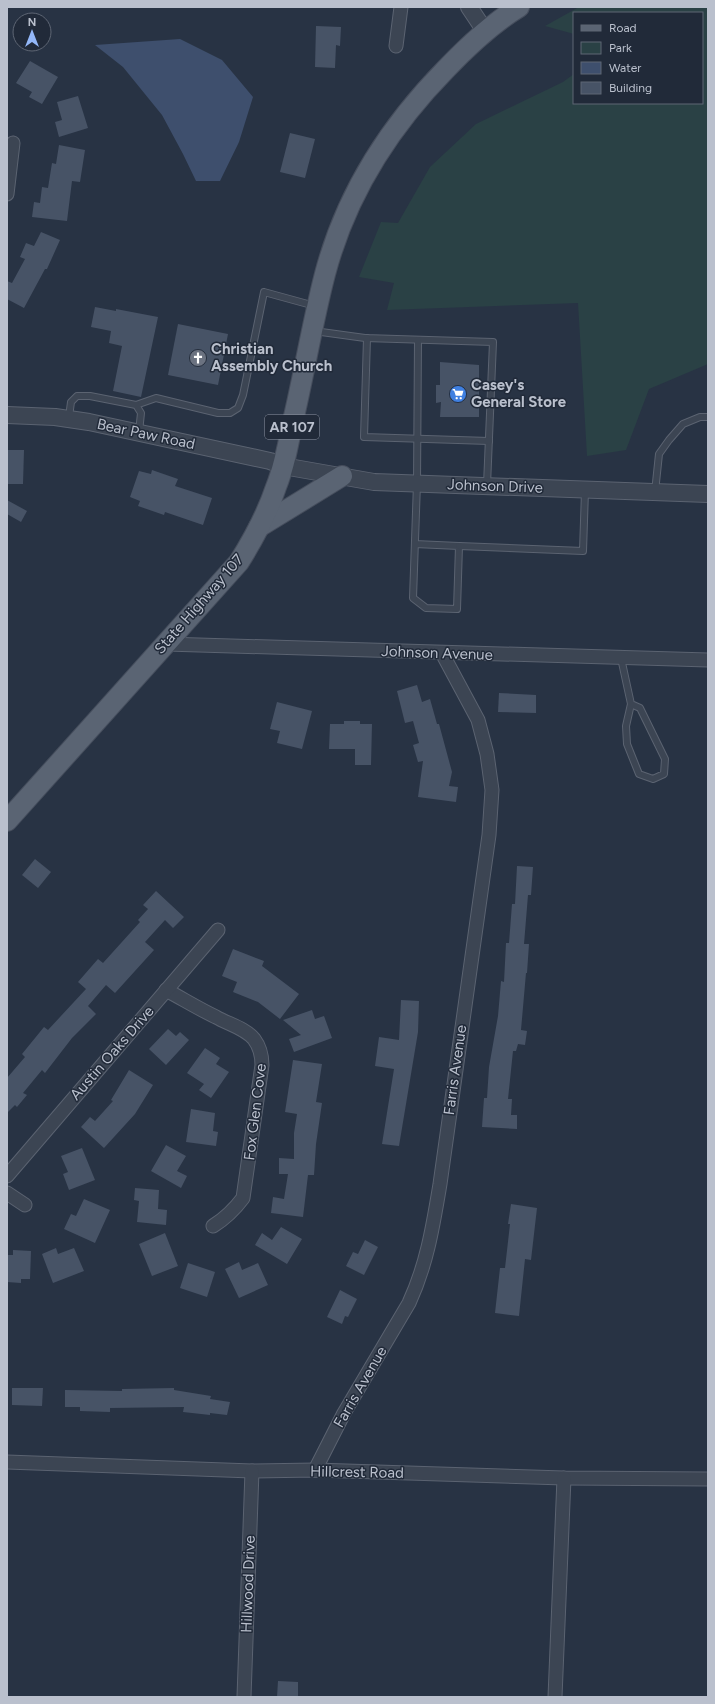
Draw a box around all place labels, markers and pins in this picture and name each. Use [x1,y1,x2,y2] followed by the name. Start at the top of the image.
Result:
[211,340,332,375] place label: Christian Assembly Church
[188,348,208,368] church icon: Christian Assembly Church
[471,376,567,411] place label: Casey's General Store
[448,384,468,404] supermarket icon: Casey's General Store

